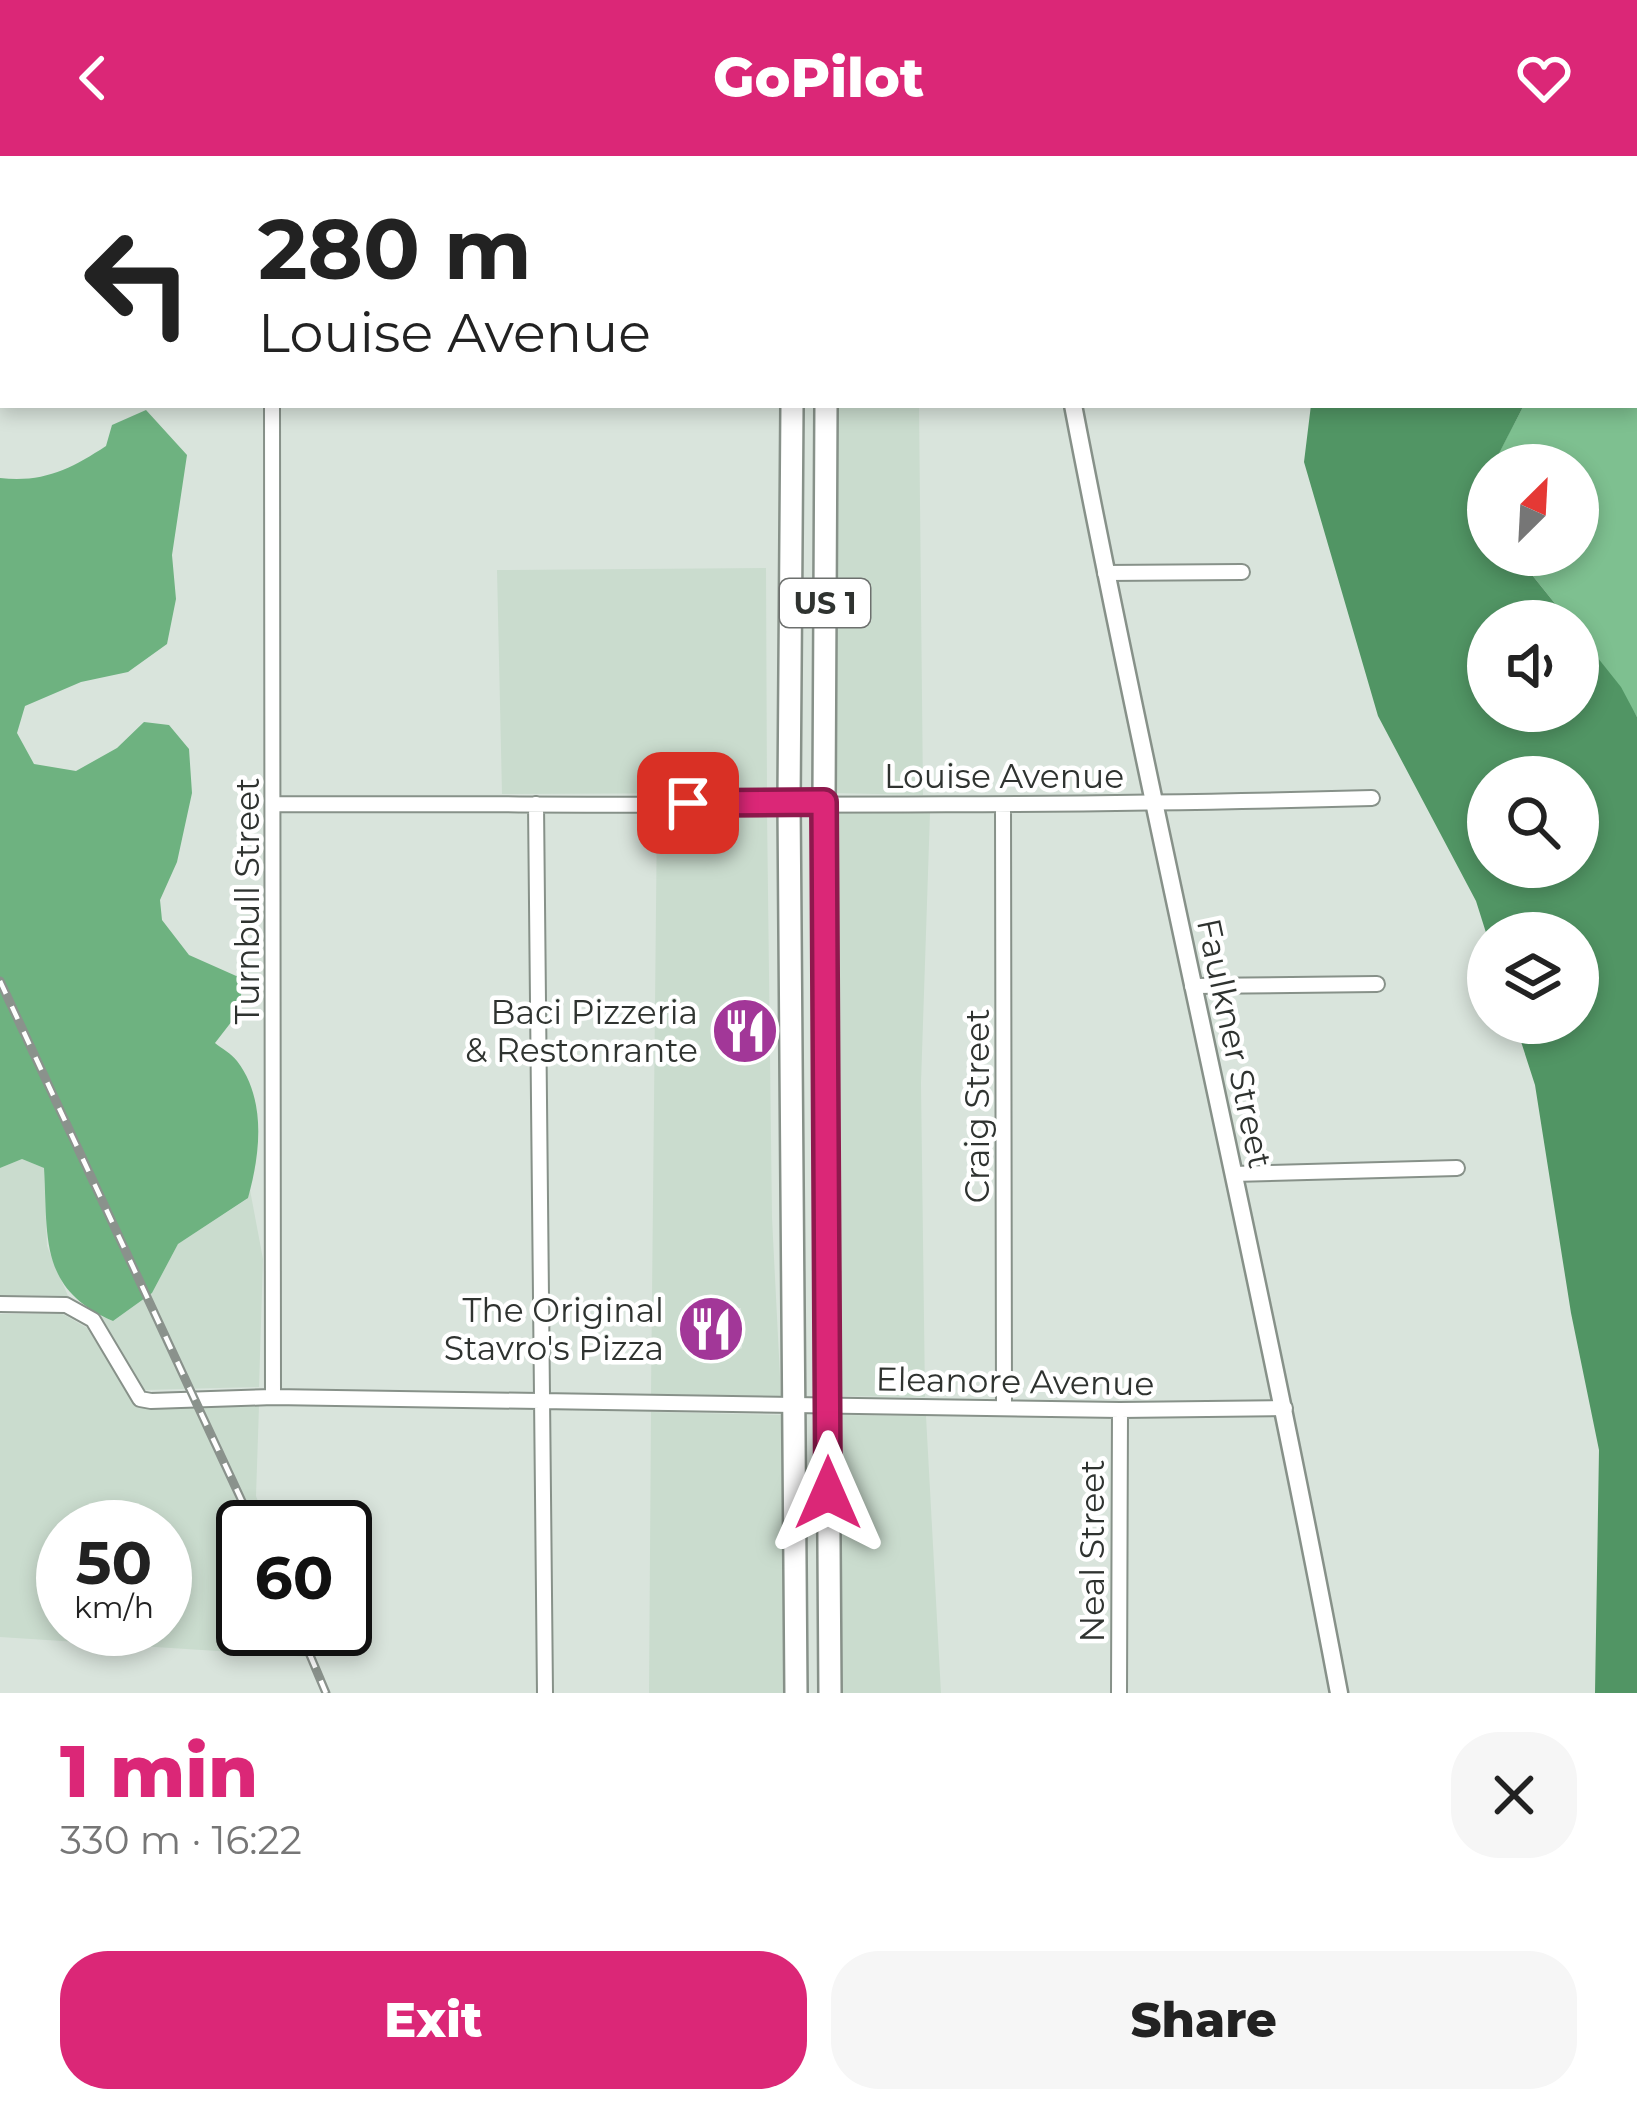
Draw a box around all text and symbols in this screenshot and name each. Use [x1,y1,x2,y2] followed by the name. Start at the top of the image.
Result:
[60,45,126,111] icon: back
[713,45,924,111] text: GoPilot
[1511,45,1577,111] icon: heart
[258,198,532,300] text: 280 m
[60,204,216,360] icon: left
[258,300,651,366] text: Louise Avenue
[1467,444,1599,576] north arrow
[1467,444,1599,1044] map controls
[780,579,870,627] road number: US 1
[1467,600,1599,732] button: sound
[637,752,739,854] pin
[884,756,1124,796] street label: Louise Avenue
[1467,756,1599,888] button: search
[655,770,721,836] icon: arrive
[227,778,267,1024] street label: Turnbull Street
[1467,912,1599,1044] button: layers
[1189,915,1281,1171] street label: Faulkner Street
[465,992,698,1070] place label: Baci Pizzeria & Restonrante
[710,996,780,1066] restaurant icon: Baci Pizzeria & Restonrante
[957,1009,997,1203] street label: Craig Street
[444,1290,664,1368] place label: The Original Stavro's Pizza
[676,1294,746,1364] restaurant icon: The Original Stavro's Pizza
[875,1359,1155,1403] street label: Eleanore Avenue
[765,1430,891,1556] position arrow
[1072,1459,1112,1643] street label: Neal Street
[216,1500,372,1656] speed limit sign: 60
[76,1526,152,1599] text: 50
[74,1589,154,1626] text: km/h
[60,1727,258,1815] text: 1 min
[1451,1732,1577,1858] button: close
[60,1816,302,1864] text: 330 m · 16:22
[60,1951,807,2089] button: Exit
[831,1951,1577,2089] button: Share

